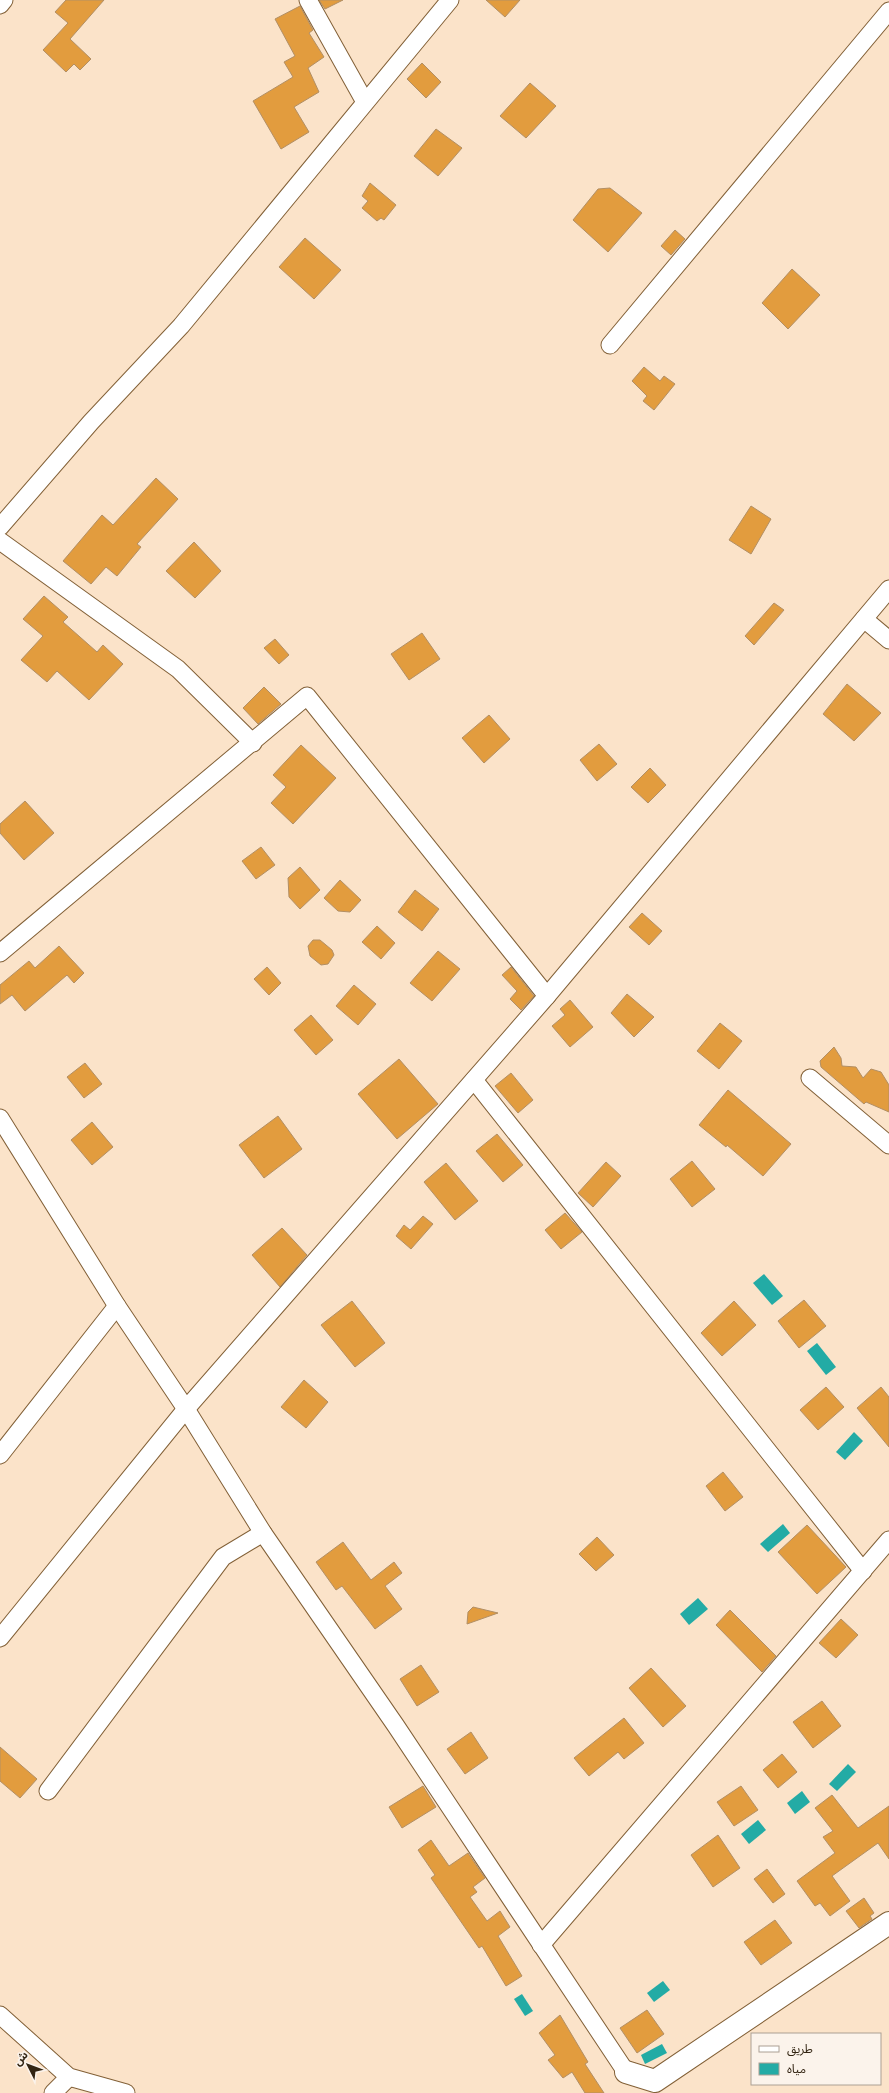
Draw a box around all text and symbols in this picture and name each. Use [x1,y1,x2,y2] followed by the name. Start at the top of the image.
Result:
[751,2033,881,2085] legend
[787,2042,813,2057] text: طريق
[8,2045,48,2085] north arrow
[11,2049,31,2069] text: ش
[787,2062,806,2076] text: مياه

